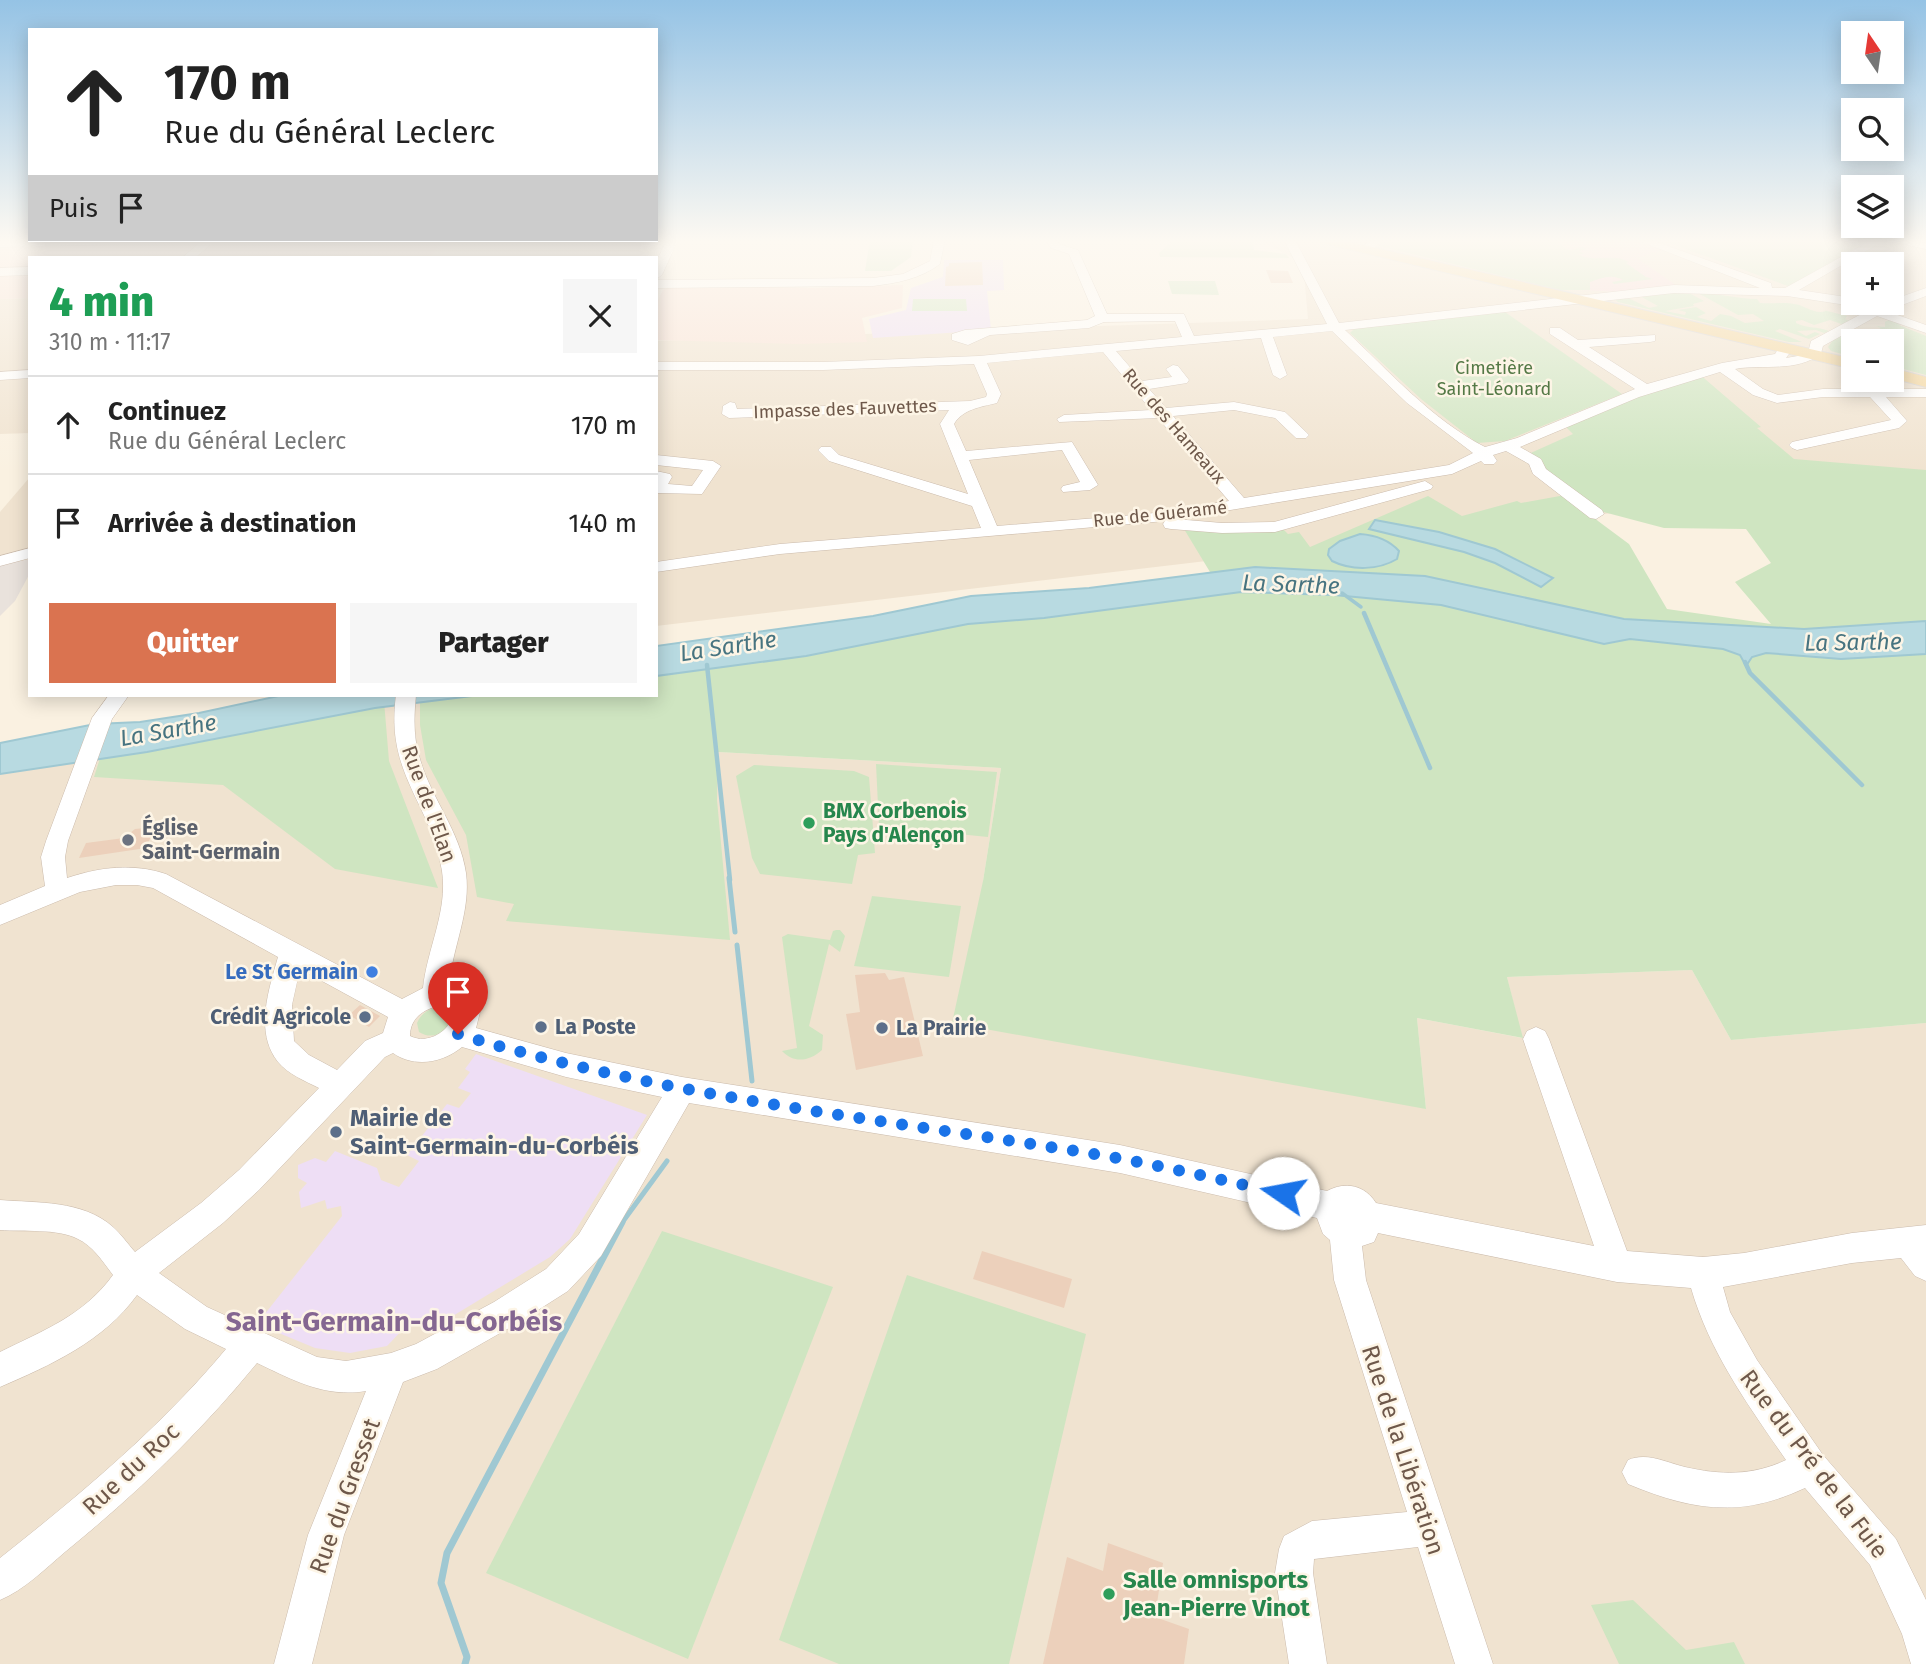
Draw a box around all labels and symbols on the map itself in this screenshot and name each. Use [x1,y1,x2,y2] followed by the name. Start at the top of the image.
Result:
[1841,21,1904,84] north arrow
[1437,357,1551,400] park label: Cimetière Saint-Léonard
[1118,364,1230,488] street label: Rue des Hameaux
[753,395,937,423] street label: Impasse des Fauvettes
[1092,496,1228,532] street label: Rue de Guéramé
[1242,568,1340,600] water label: La Sarthe
[678,625,778,667] water label: La Sarthe
[1804,627,1902,657] water label: La Sarthe
[118,708,219,752] water label: La Sarthe
[396,742,462,866] street label: Rue de l'Elan
[823,798,967,848] place label: BMX Corbenois Pays d'Alençon
[142,814,280,865] place label: Église Saint-Germain
[801,815,817,831] marker: BMX Corbenois Pays d'Alençon
[120,832,136,848] marker: Église Saint-Germain
[225,959,358,985] place label: Le St Germain
[428,962,488,1034] pin
[364,964,380,980] marker: Le St Germain
[210,1004,351,1030] place label: Crédit Agricole
[357,1009,373,1025] marker: Crédit Agricole
[555,1014,636,1040] place label: La Poste
[896,1015,987,1041] place label: La Prairie
[533,1019,549,1035] marker: La Poste
[874,1020,890,1036] marker: La Prairie
[350,1104,639,1160] place label: Mairie de Saint-Germain-du-Corbéis
[328,1124,344,1140] marker: Mairie de Saint-Germain-du-Corbéis
[1246,1156,1320,1230] position arrow
[226,1305,562,1338] district label: Saint-Germain-du-Corbéis
[1356,1341,1450,1559] street label: Rue de la Libération
[1734,1364,1894,1564] street label: Rue du Pré de la Fuie
[304,1414,386,1578] street label: Rue du Gresset
[77,1417,185,1521] street label: Rue du Roc
[1122,1566,1311,1622] place label: Salle omnisports Jean-Pierre Vinot
[1101,1586,1117,1602] marker: Salle omnisports Jean-Pierre Vinot

